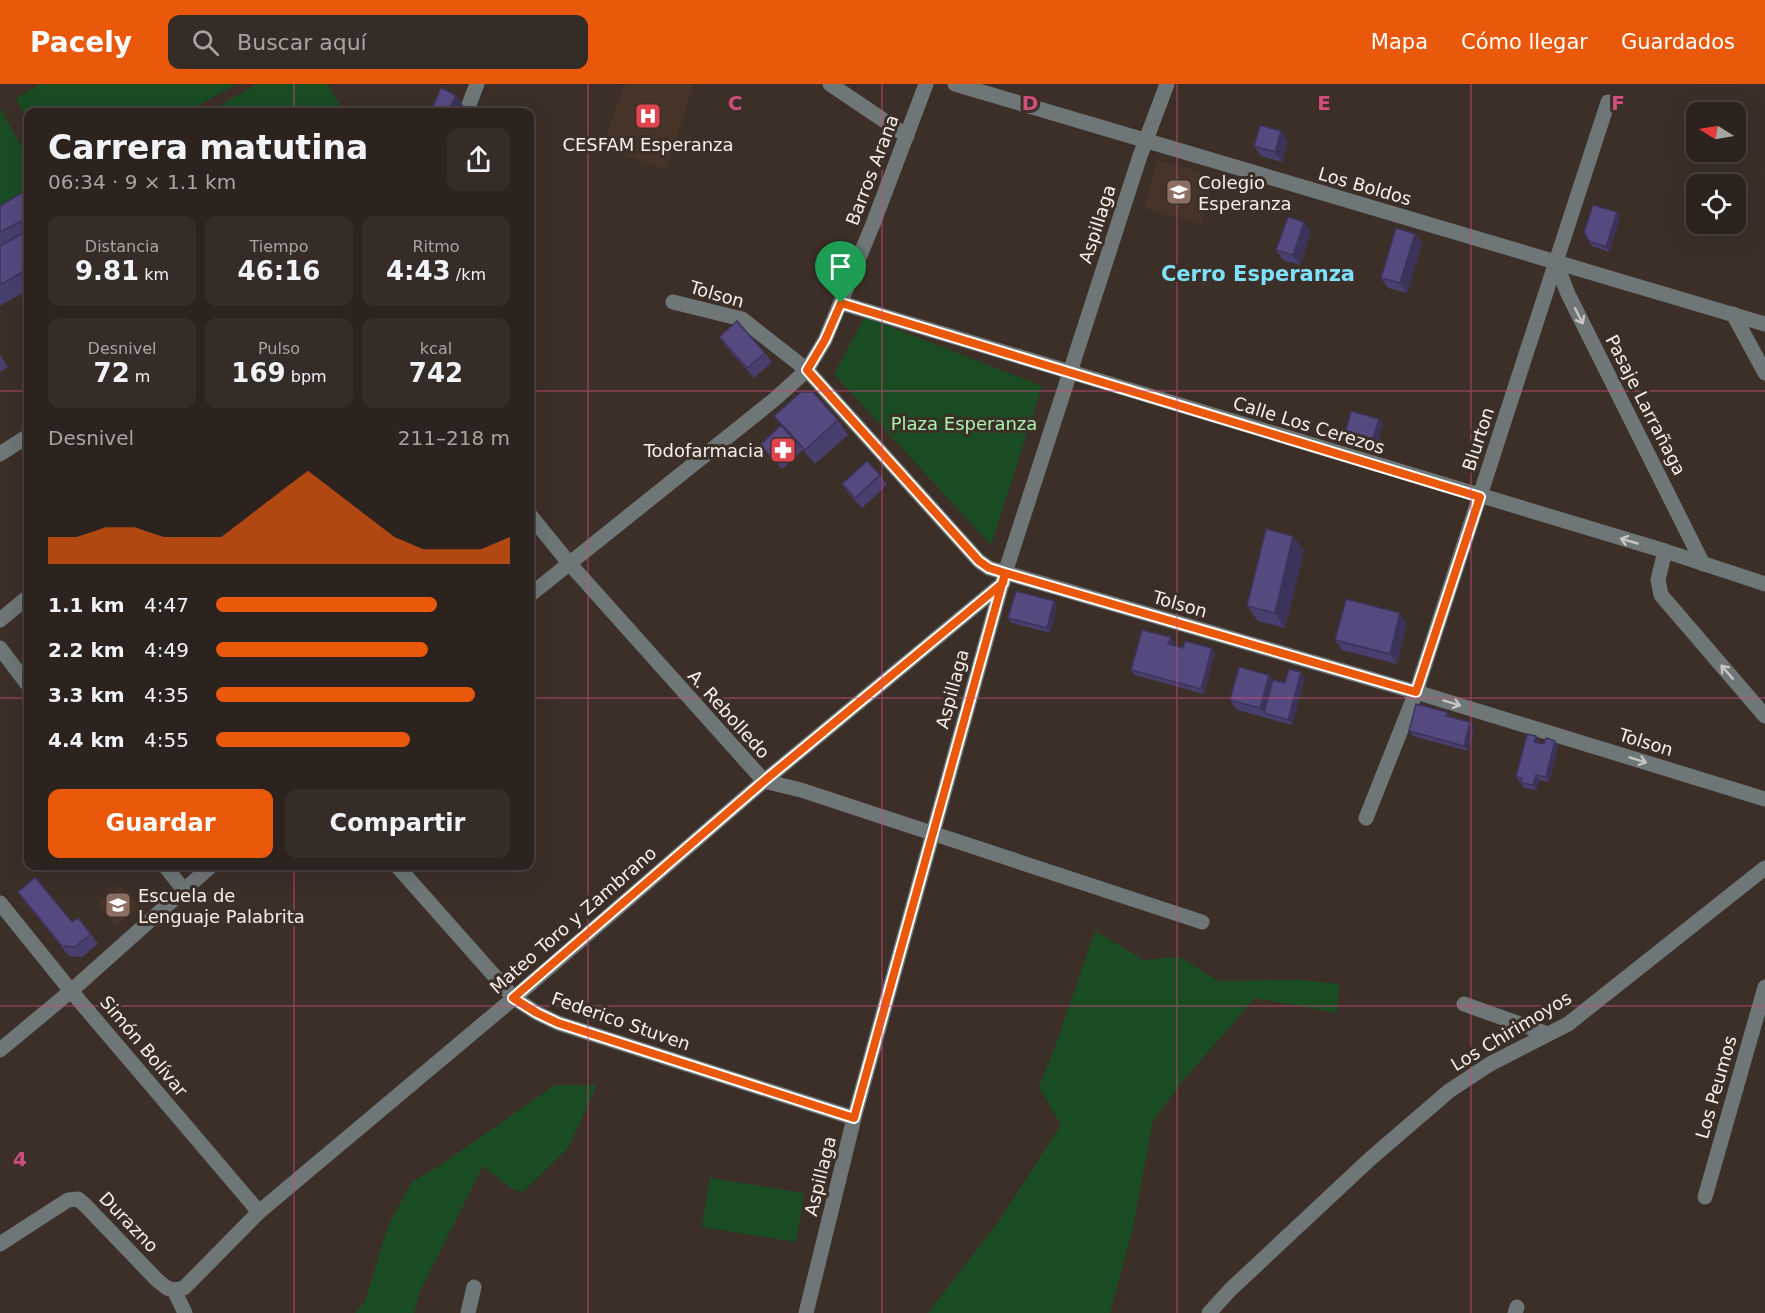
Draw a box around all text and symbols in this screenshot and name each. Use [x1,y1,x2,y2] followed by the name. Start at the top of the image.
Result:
[168,15,588,69] search box
[30,26,132,59] text: Pacely
[189,26,222,59] icon: search
[237,30,367,55] text: Buscar aquí
[1371,30,1428,54] text: Mapa
[1461,30,1588,54] text: Cómo llegar
[1621,30,1735,54] text: Guardados
[728,91,742,115] text: C
[1022,91,1038,115] text: D
[1317,91,1331,115] text: E
[1611,91,1625,115] text: F
[633,101,663,131] hospital icon: CESFAM Esperanza
[1686,102,1746,162] north arrow
[1686,102,1746,234] map controls
[841,112,903,228] street label: Barros Arana
[48,128,368,167] text: Carrera matutina
[447,128,510,191] button: share
[562,134,734,155] place label: CESFAM Esperanza
[1316,163,1414,209] street label: Los Boldos
[48,170,236,194] text: 06:34 · 9 × 1.1 km
[1198,172,1292,214] place label: Colegio Esperanza
[1686,174,1746,234] button: locate
[1164,177,1194,207] school or university icon: Colegio Esperanza
[1074,182,1120,266] street label: Aspillaga
[85,237,159,256] text: Distancia
[249,237,309,256] text: Tiempo
[412,237,460,256] text: Ritmo
[815,241,866,303] pin
[824,250,857,283] icon: arrive
[75,256,139,286] text: 9.81
[238,256,320,286] text: 46:16
[386,256,451,286] text: 4:43
[1161,262,1355,286] district label: Cerro Esperanza
[139,265,169,284] text: km
[451,265,486,284] text: /km
[686,276,747,312] street label: Tolson
[1574,307,1586,325] one-way arrow
[1602,331,1690,479] street label: Pasaje Larrañaga
[88,339,156,358] text: Desnivel
[258,339,300,358] text: Pulso
[420,339,452,358] text: kcal
[94,358,130,388] text: 72
[231,358,286,388] text: 169
[409,358,463,388] text: 742
[130,367,150,386] text: m
[286,367,327,386] text: bpm
[1230,392,1388,458] street label: Calle Los Cerezos
[1458,405,1498,473] street label: Blurton
[891,413,1037,434] park label: Plaza Esperanza
[48,426,134,450] text: Desnivel
[398,426,510,450] text: 211–218 m
[768,435,798,465] pharmacy icon: Todofarmacia
[643,440,764,461] place label: Todofarmacia
[1620,535,1639,546] one-way arrow
[1149,586,1210,622] street label: Tolson
[48,593,125,617] text: 1.1 km
[144,593,189,617] text: 4:47
[48,638,125,662] text: 2.2 km
[144,638,189,662] text: 4:49
[931,647,973,731] street label: Aspillaga
[684,665,774,763] street label: A. Rebolledo
[1720,665,1734,680] one-way arrow
[48,683,125,707] text: 3.3 km
[144,683,189,707] text: 4:35
[1442,698,1461,709] one-way arrow
[1615,724,1676,760] street label: Tolson
[48,728,125,752] text: 4.4 km
[144,728,189,752] text: 4:55
[1628,755,1647,766] one-way arrow
[48,789,273,858] button: Guardar
[285,789,510,858] button: Compartir
[485,842,661,998] street label: Mateo Toro y Zambrano
[138,885,305,927] place label: Escuela de Lenguaje Palabrita
[103,890,133,920] school or university icon: Escuela de Lenguaje Palabrita
[549,987,693,1055] street label: Federico Stuven
[1447,987,1575,1075] street label: Los Chirimoyos
[96,992,192,1101] street label: Simón Bolívar
[1691,1033,1741,1141] street label: Los Peumos
[800,1134,840,1218] street label: Aspillaga
[13,1147,27,1171] text: 4
[95,1188,163,1256] street label: Durazno

